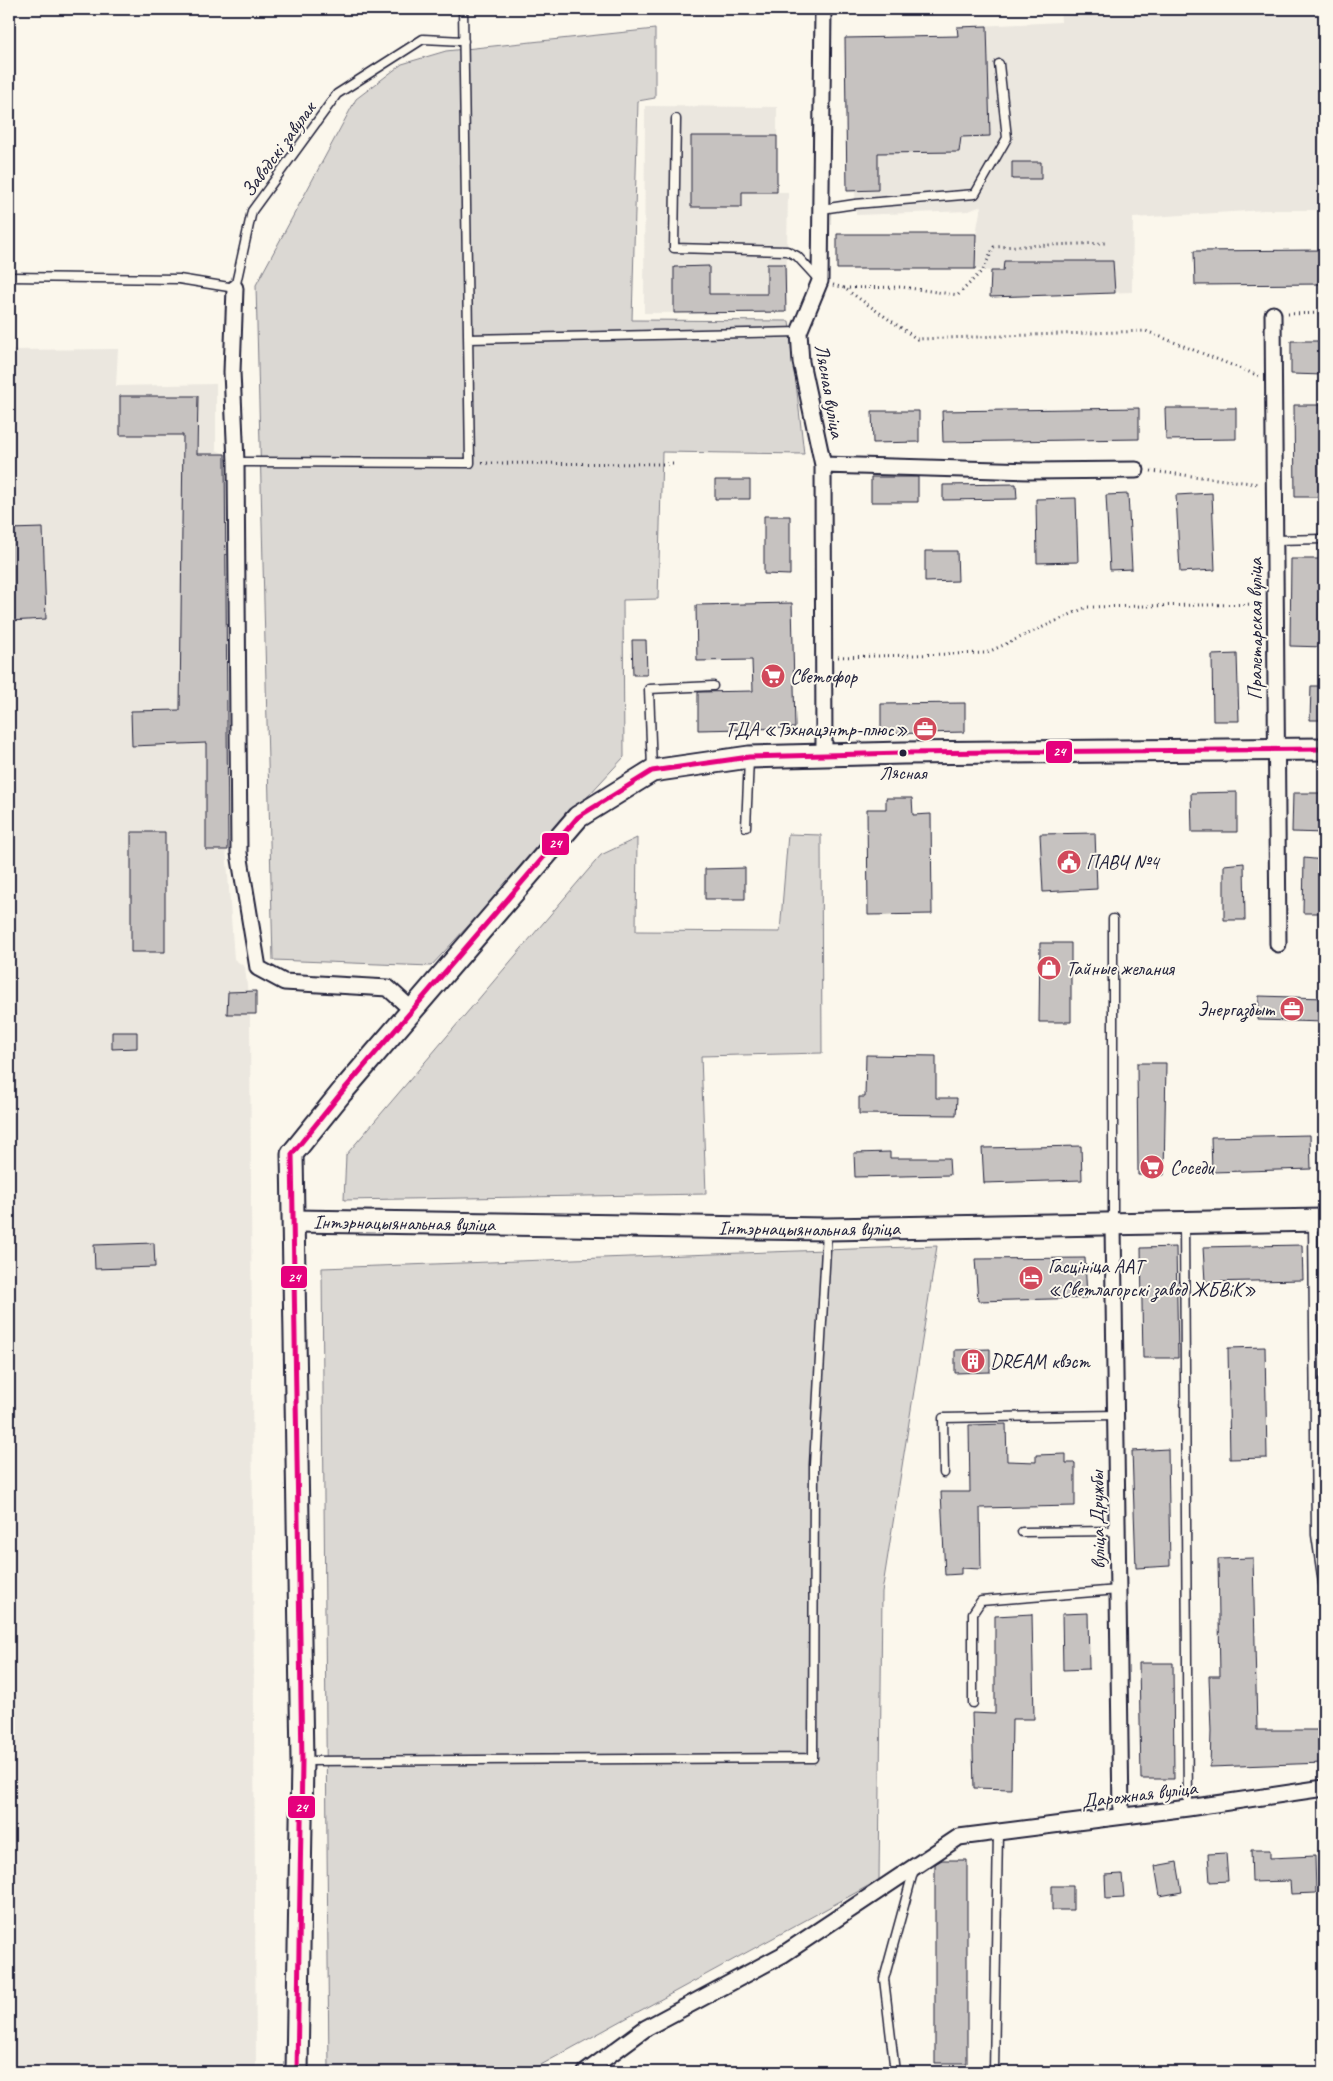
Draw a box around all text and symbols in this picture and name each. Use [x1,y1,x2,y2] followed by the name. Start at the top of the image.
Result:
[236,96,323,202] street label: Заводскі завулак
[809,342,850,441] street label: Лясная вуліца
[1243,557,1268,700] street label: Пралетарская вуліца
[760,663,786,689] supermarket icon: Светофор
[790,664,859,689] place label: Светофор
[912,716,938,742] office icon: ТДА «Тэхнацэнтр-плюс»
[725,717,908,742] place label: ТДА «Тэхнацэнтр-плюс»
[1045,740,1073,764] line badge: 24
[1053,743,1067,760] text: 24
[898,748,908,758] marker: Лясная
[880,761,928,785] place label: Лясная
[541,832,570,856] line badge: 24
[549,835,563,852] text: 24
[1056,849,1082,875] public building icon: ПАВЧ №4
[1086,850,1161,875] place label: ПАВЧ №4
[1036,955,1062,981] shop icon: Тайные желания
[1066,956,1176,981] place label: Тайные желания
[1279,996,1305,1022] office icon: Энергазбыт
[1197,997,1276,1023] place label: Энергазбыт
[1139,1154,1165,1180] supermarket icon: Соседи
[1170,1155,1215,1180] place label: Соседи
[313,1209,496,1237] street label: Інтэрнацыянальная вуліца
[718,1215,901,1242] street label: Інтэрнацыянальная вуліца
[1048,1254,1256,1303] place label: Гасцініца ААТ «Светлагорскі завод ЖБВіК»
[280,1265,308,1289] line badge: 24
[1018,1265,1044,1291] hotel icon: Гасцініца ААТ «Светлагорскі завод ЖБВіК»
[288,1269,302,1286] text: 24
[960,1348,986,1374] building icon: DREAM квэст
[990,1349,1091,1374] place label: DREAM квэст
[1084,1469,1111,1569] street label: вуліца Дружбы
[1080,1775,1200,1814] street label: Дарожная вуліца
[287,1795,316,1819] line badge: 24
[295,1799,309,1816] text: 24

